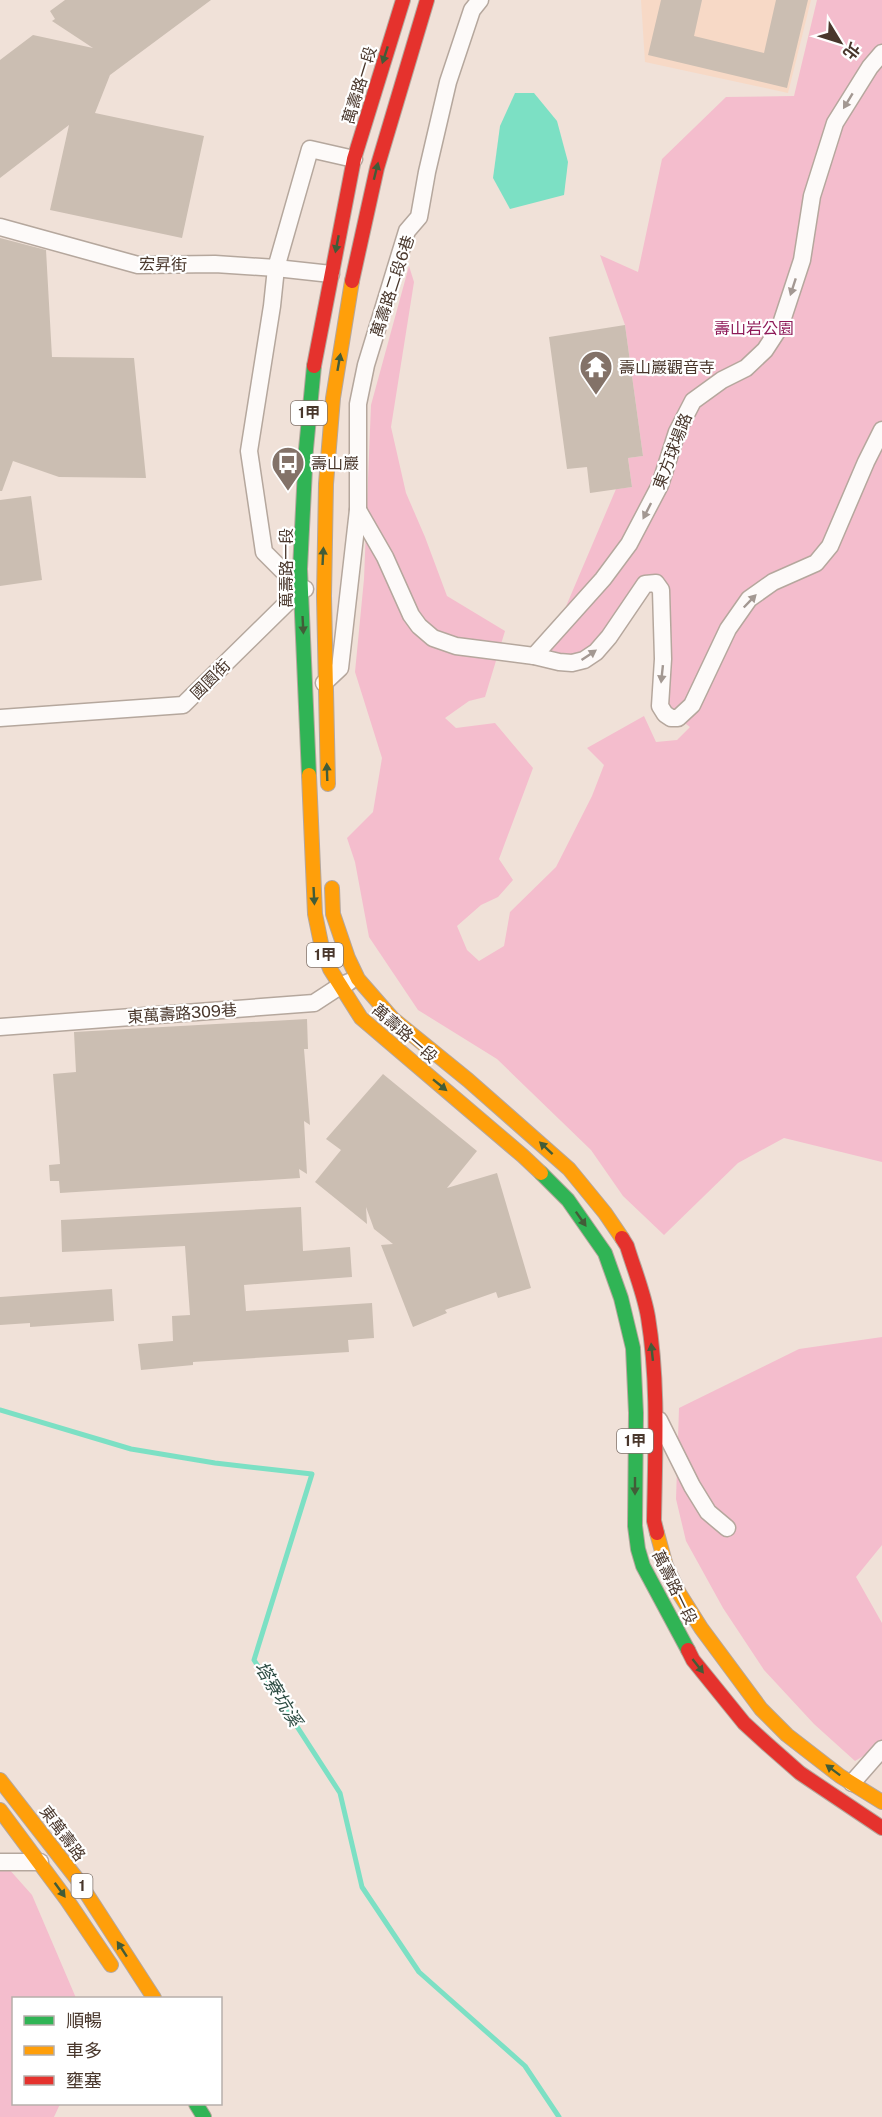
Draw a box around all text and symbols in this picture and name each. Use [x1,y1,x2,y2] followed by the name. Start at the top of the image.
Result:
[810,12,870,72] north arrow
[839,39,864,63] text: 北
[339,44,380,126] street label: 萬壽路一段
[380,47,389,65] one-way arrow
[843,93,854,109] one-way arrow
[372,161,382,180] one-way arrow
[367,233,418,339] street label: 萬壽路二段6巷
[332,235,341,254] one-way arrow
[139,255,187,274] street label: 宏昇街
[788,278,797,296] one-way arrow
[714,319,794,338] park label: 壽山岩公園
[578,349,614,396] temple icon: 壽山巖觀音寺
[334,352,343,371] one-way arrow
[619,358,715,377] place label: 壽山巖觀音寺
[291,401,327,425] road number: 1甲
[649,410,696,492] street label: 東方球場路
[270,445,306,492] bus stop icon: 壽山巖
[311,454,359,473] place label: 壽山巖
[642,503,652,520] one-way arrow
[277,528,296,608] street label: 萬壽路一段
[319,547,328,566] one-way arrow
[743,593,757,608] one-way arrow
[298,616,307,635] one-way arrow
[581,650,598,661] one-way arrow
[187,656,234,703] street label: 國園街
[657,665,667,684] one-way arrow
[323,763,332,782] one-way arrow
[310,887,319,906] one-way arrow
[307,943,343,967] road number: 1甲
[127,1000,237,1027] street label: 東萬壽路309巷
[368,1000,441,1067] street label: 萬壽路一段
[432,1078,448,1091] one-way arrow
[539,1142,553,1156] one-way arrow
[575,1210,587,1226] one-way arrow
[647,1343,657,1362] one-way arrow
[617,1429,653,1453] road number: 1甲
[630,1477,640,1496] one-way arrow
[648,1547,701,1627] street label: 萬壽路一段
[251,1657,308,1733] water label: 塔寮坑溪
[692,1658,704,1673] one-way arrow
[825,1764,841,1776] one-way arrow
[36,1802,89,1865] street label: 東萬壽路
[72,1874,92,1898] road number: 1
[54,1882,66,1898] one-way arrow
[117,1941,128,1957] one-way arrow
[12,1997,222,2105] legend
[66,2010,102,2031] text: 順暢
[66,2040,102,2061] text: 車多
[66,2070,102,2091] text: 壅塞

